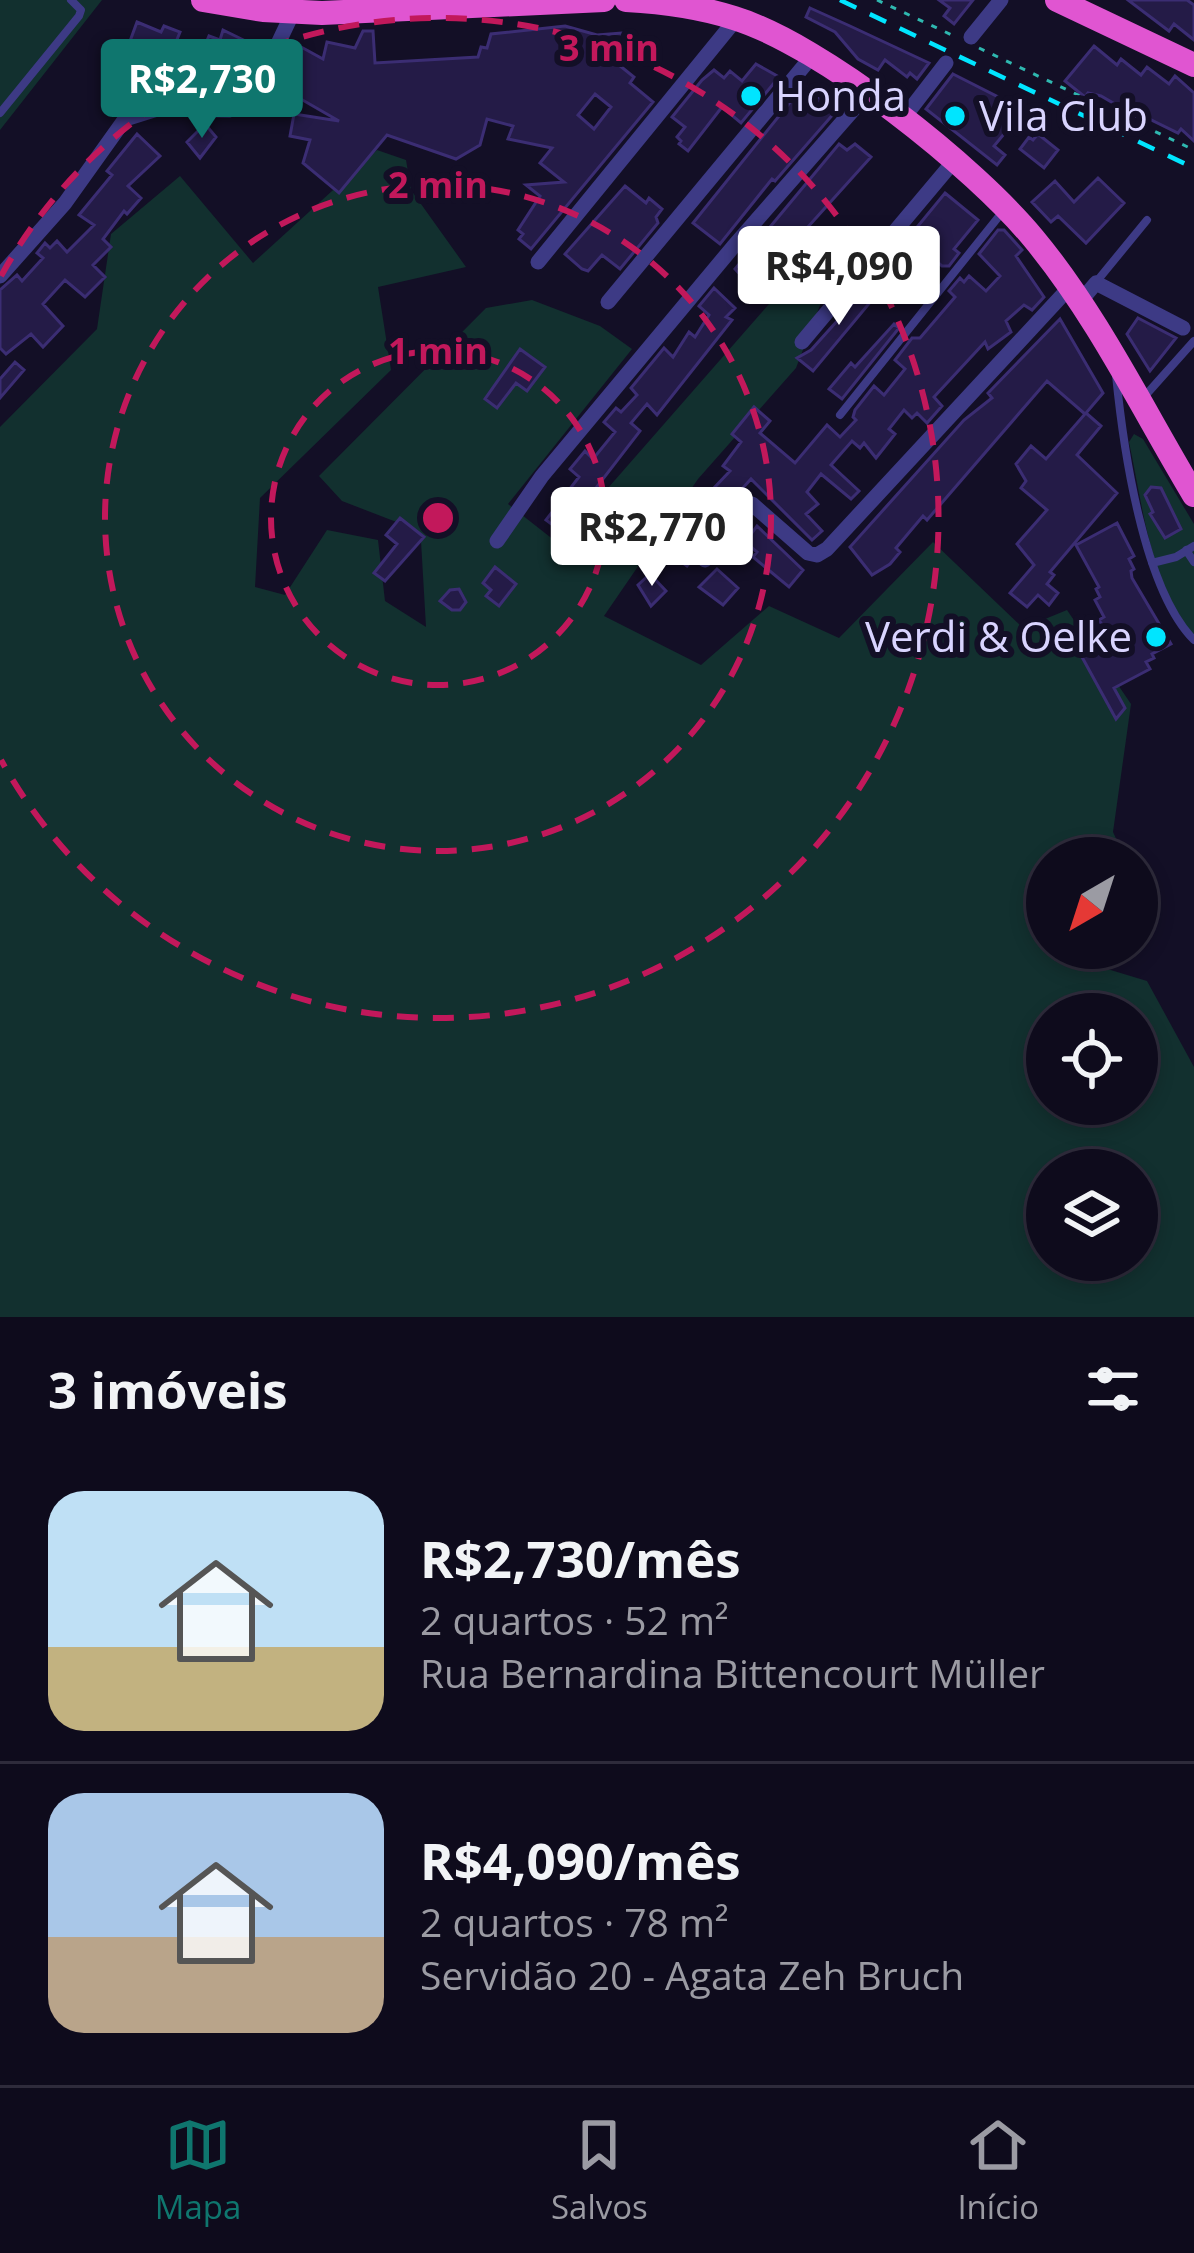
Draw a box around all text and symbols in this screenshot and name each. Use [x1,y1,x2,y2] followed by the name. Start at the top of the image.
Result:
[559,23,659,72] text: 3 min
[91,39,313,141] pin: R$2,730
[128,51,276,104] text: R$2,730
[775,66,906,123] place label: Honda
[738,83,764,109] marker: Honda
[979,86,1148,143] place label: Vila Club
[942,103,968,129] marker: Vila Club
[388,160,488,209] text: 2 min
[728,226,950,328] pin: R$4,090
[765,238,913,291] text: R$4,090
[388,326,488,375] text: 1 min
[541,487,763,589] pin: R$2,770
[417,497,459,539] centre of rings
[578,499,726,552] text: R$2,770
[865,607,1132,664] place label: Verdi & Oelke
[1143,624,1169,650] marker: Verdi & Oelke
[1026,837,1158,969] north arrow
[1026,837,1158,1281] map controls
[1026,993,1158,1125] button: locate
[1026,1149,1158,1281] button: layers
[48,1354,288,1424] text: 3 imóveis
[1080,1356,1146,1422] icon: filters
[420,1523,741,1593] text: R$2,730/mês
[144,1539,288,1683] icon: home
[420,1593,729,1646] text: 2 quartos · 52 m²
[420,1646,1045,1699] text: Rua Bernardina Bittencourt Müller
[420,1825,741,1895] text: R$4,090/mês
[144,1841,288,1985] icon: home
[420,1895,729,1948] text: 2 quartos · 78 m²
[420,1948,964,2001] text: Servidão 20 - Agata Zeh Bruch
[155,2112,241,2229] tab: Mapa
[551,2112,648,2229] tab: Salvos
[957,2112,1039,2229] tab: Início

